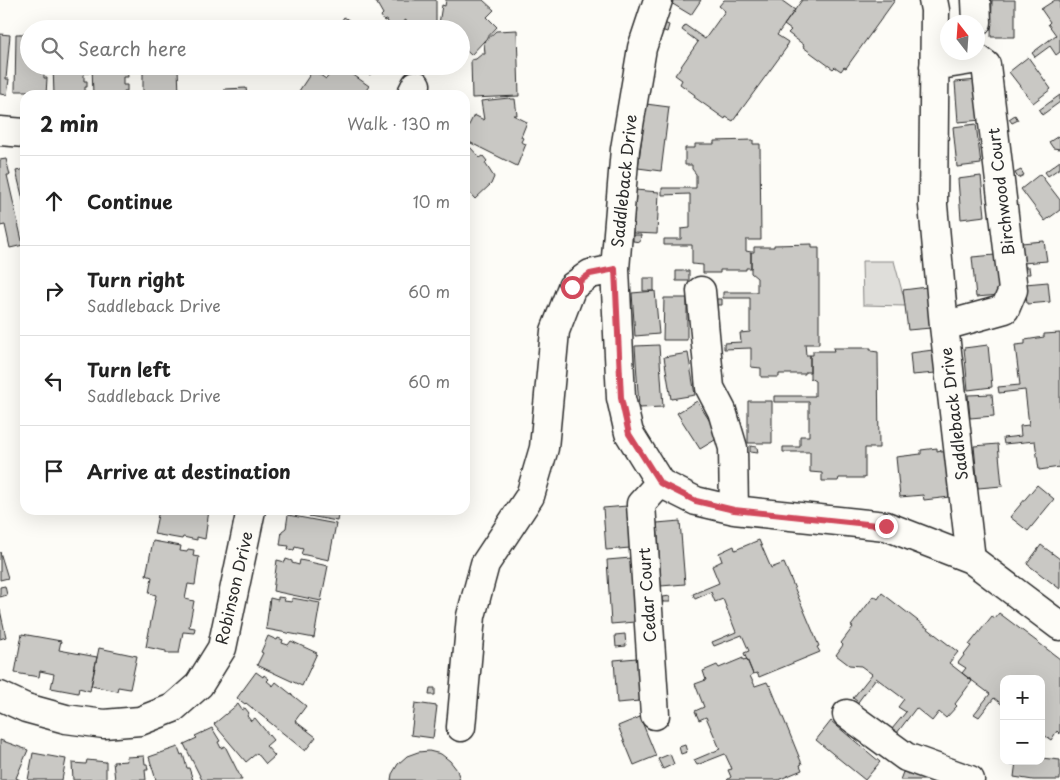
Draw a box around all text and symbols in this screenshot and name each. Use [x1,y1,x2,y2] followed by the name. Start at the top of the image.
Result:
[940,15,985,60] north arrow
[20,20,470,75] search box
[38,34,66,62] icon: search
[78,34,187,62] text: Search here
[40,107,99,139] text: 2 min
[347,111,450,135] text: Walk · 130 m
[604,113,642,249] street label: Saddleback Drive
[980,126,1020,258] street label: Birchwood Court
[40,187,68,215] icon: ahead
[87,187,173,215] text: Continue
[413,189,450,213] text: 10 m
[87,265,185,293] text: Turn right
[561,276,584,299] route start
[40,277,68,305] icon: right
[408,279,450,303] text: 60 m
[87,293,221,317] text: Saddleback Drive
[933,346,973,482] street label: Saddleback Drive
[87,355,171,383] text: Turn left
[40,367,68,395] icon: left
[408,369,450,393] text: 60 m
[87,383,221,407] text: Saddleback Drive
[40,457,68,485] icon: arrive
[87,457,291,485] text: Arrive at destination
[875,515,898,538] route end
[208,529,258,647] street label: Robinson Drive
[631,546,661,643] street label: Cedar Court
[1000,675,1045,765] map controls
[1000,675,1045,720] button: +
[1000,720,1045,765] button: −

